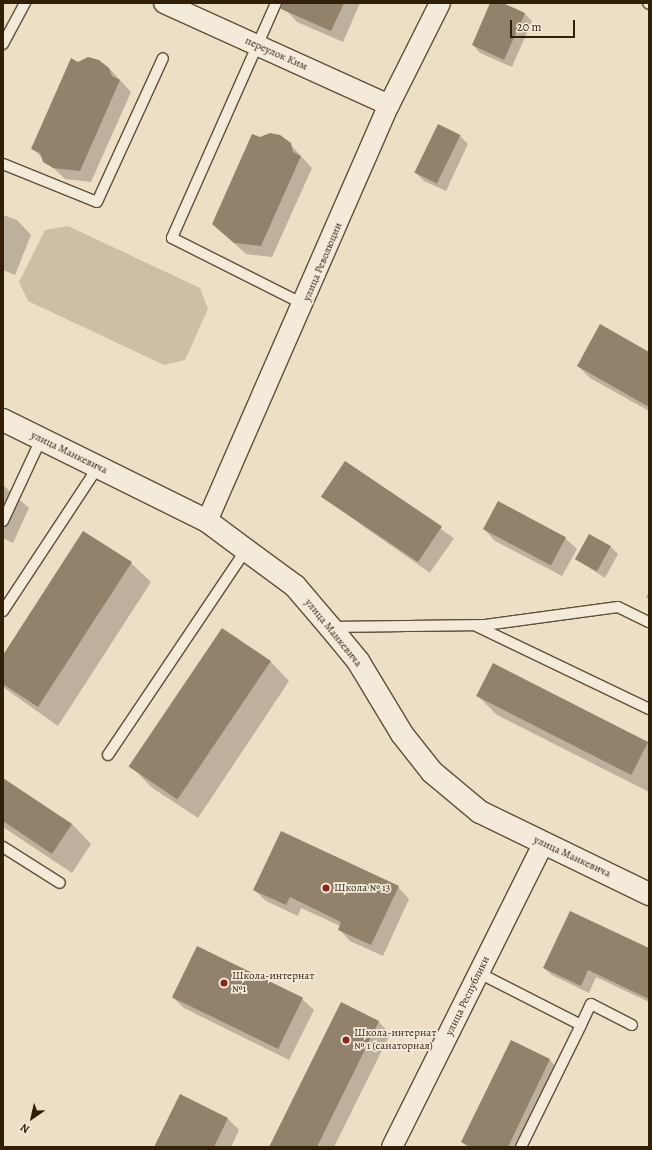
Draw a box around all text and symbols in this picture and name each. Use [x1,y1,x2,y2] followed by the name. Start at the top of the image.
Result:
[512,12,577,38] scale bar
[517,19,541,35] text: 20 m
[243,34,309,74] street label: переулок Ким
[300,221,346,303] street label: улица Революции
[29,429,109,477] street label: улица Манкевича
[302,596,364,670] street label: улица Манкевича
[531,833,613,881] street label: улица Манкевича
[334,881,390,895] place label: Школа № 13
[321,883,331,893] marker: Школа № 13
[443,954,493,1038] street label: улица Республики
[232,970,314,996] place label: Школа-интернат №1
[219,978,229,988] marker: Школа-интернат №1
[354,1027,436,1053] place label: Школа-интернат № 1 (санаторная)
[341,1035,351,1045] marker: Школа-интернат № 1 (санаторная)
[12,1098,52,1138] north arrow
[17,1120,33,1137] text: N

